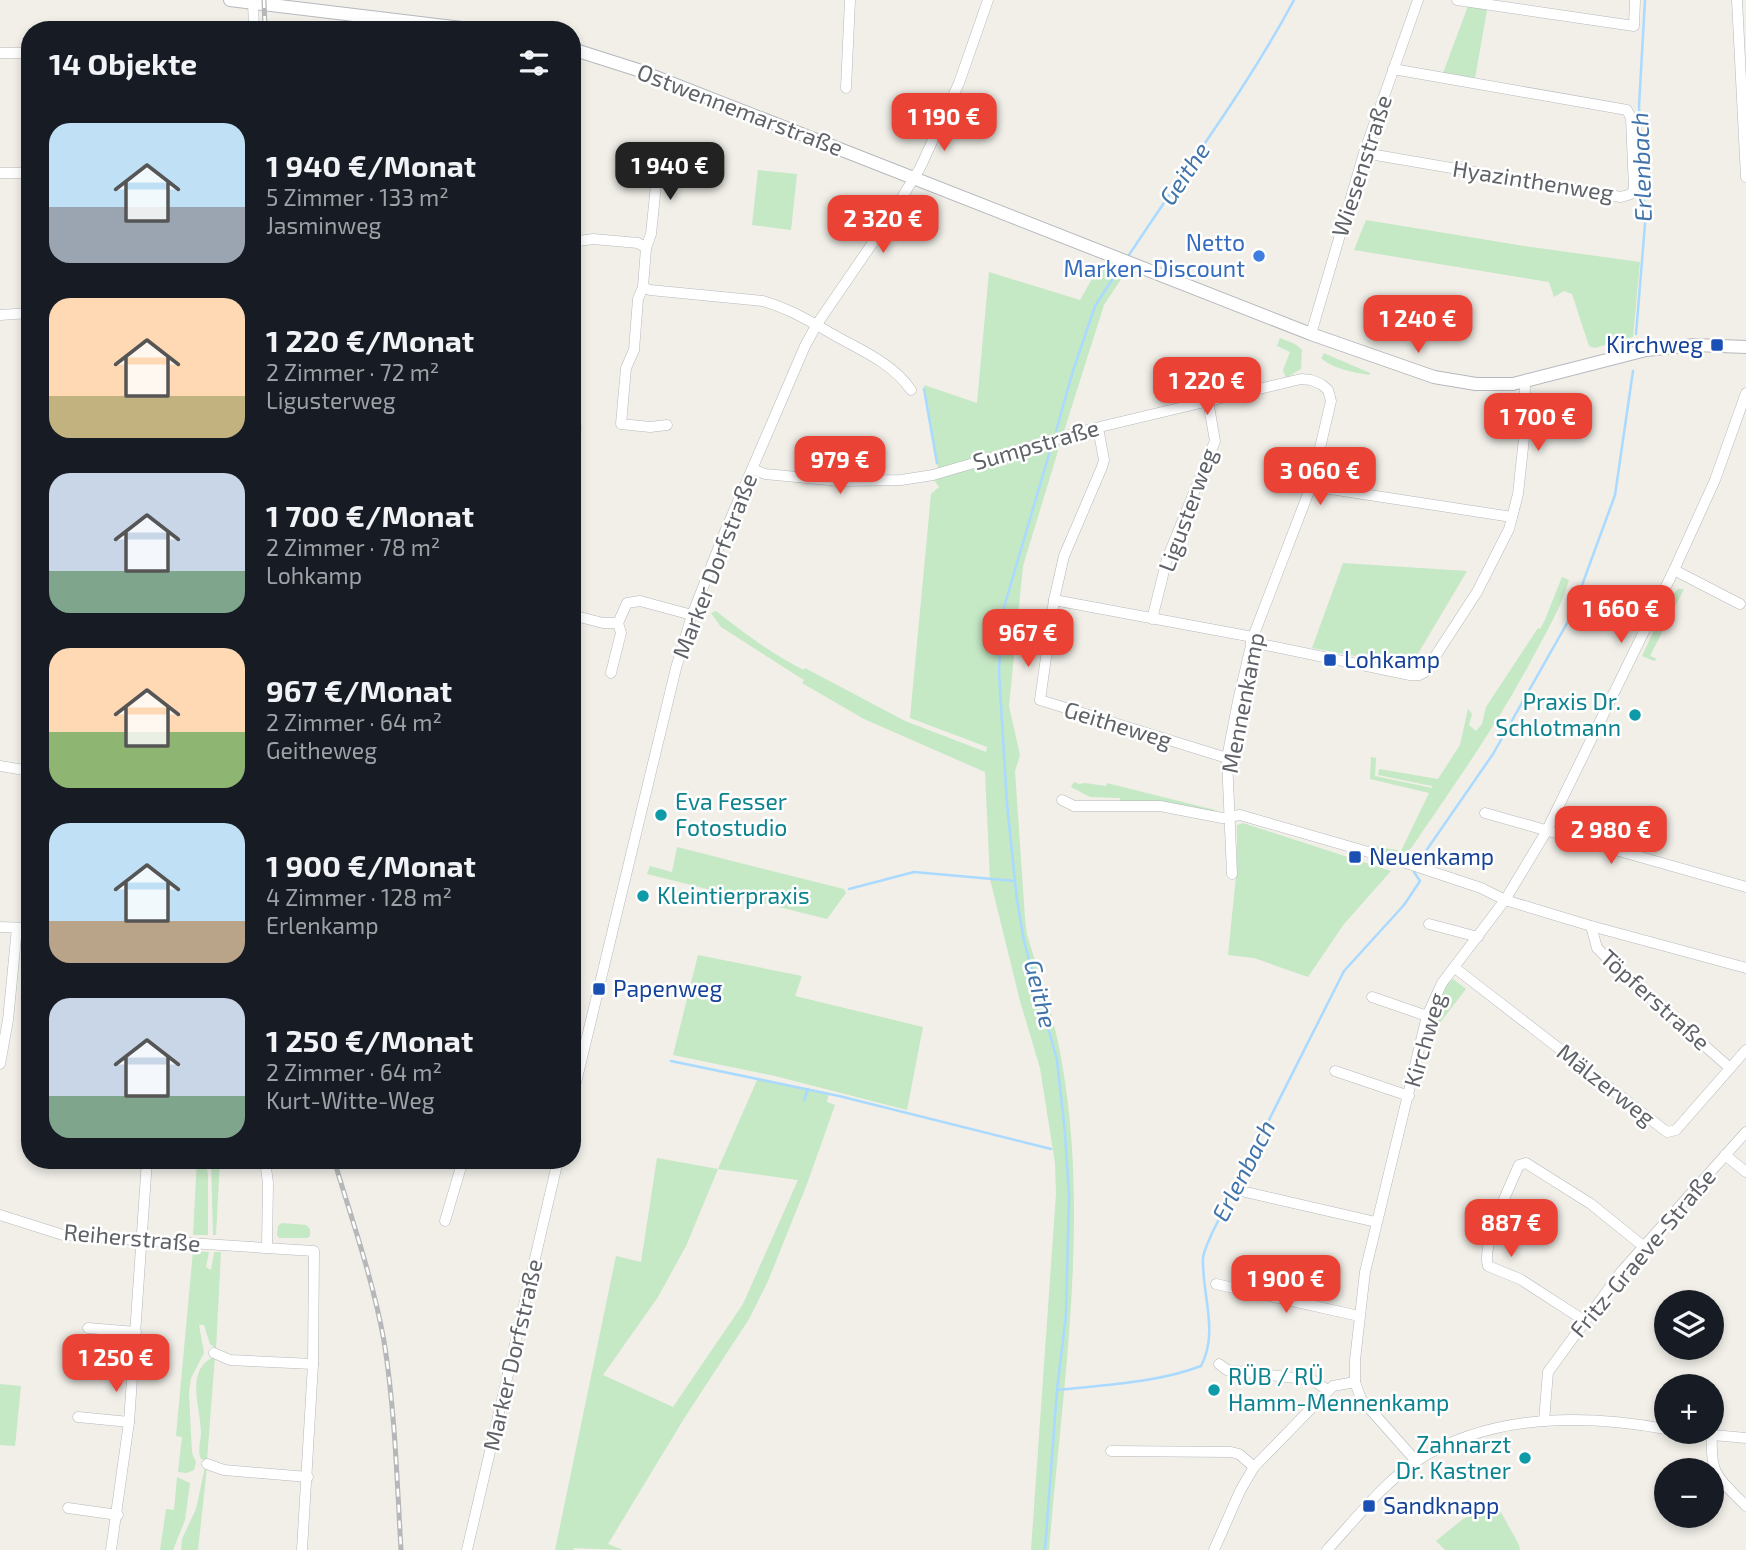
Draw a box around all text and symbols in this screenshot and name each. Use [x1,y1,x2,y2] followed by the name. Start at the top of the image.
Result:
[515,44,553,82] icon: filters
[49,45,197,81] text: 14 Objekte
[633,57,847,161] street label: Ostwennemarstraße
[1325,91,1397,240] street label: Wiesenstraße
[879,94,1009,153] pin: 1 190 €
[908,102,980,130] text: 1 190 €
[1624,112,1657,222] water label: Erlenbach
[1152,136,1215,210] water label: Geithe
[605,142,735,202] pin: 1 940 €
[266,147,476,183] text: 1 940 €/Monat
[105,151,189,235] icon: home
[631,151,709,179] text: 1 940 €
[1451,153,1616,207] street label: Hyazinthenweg
[266,183,449,211] text: 5 Zimmer · 133 m²
[818,196,948,255] pin: 2 320 €
[844,204,922,232] text: 2 320 €
[266,211,381,239] text: Jasminweg
[1064,228,1245,282] place label: Netto Marken-Discount
[1251,248,1267,264] marker: Netto Marken-Discount
[1353,296,1483,355] pin: 1 240 €
[1379,304,1457,332] text: 1 240 €
[266,322,474,358] text: 1 220 €/Monat
[105,326,189,410] icon: home
[1606,330,1703,358] place label: Kirchweg
[1709,337,1725,353] marker: Kirchweg
[266,358,439,386] text: 2 Zimmer · 72 m²
[1142,358,1272,417] pin: 1 220 €
[1169,366,1245,394] text: 1 220 €
[266,386,396,414] text: Ligusterweg
[1473,393,1603,453] pin: 1 700 €
[1500,402,1576,430] text: 1 700 €
[970,413,1102,475] street label: Sumpstraße
[791,436,889,496] pin: 979 €
[1152,444,1222,575] street label: Ligusterweg
[810,445,870,473] text: 979 €
[1255,448,1385,507] pin: 3 060 €
[1280,456,1360,484] text: 3 060 €
[666,469,762,662] street label: Marker Dorfstraße
[266,497,474,533] text: 1 700 €/Monat
[105,501,189,585] icon: home
[266,533,440,561] text: 2 Zimmer · 78 m²
[266,561,362,589] text: Lohkamp
[1556,586,1686,645] pin: 1 660 €
[1583,594,1659,622] text: 1 660 €
[979,610,1077,669] pin: 967 €
[998,618,1058,646] text: 967 €
[1215,630,1269,776] street label: Mennenkamp
[1344,645,1440,673] place label: Lohkamp
[1322,652,1338,668] marker: Lohkamp
[266,672,452,708] text: 967 €/Monat
[105,676,189,760] icon: home
[1495,687,1621,741] place label: Praxis Dr. Schlotmann
[1061,694,1176,754] street label: Geitheweg
[1627,707,1643,723] marker: Praxis Dr. Schlotmann
[266,708,442,736] text: 2 Zimmer · 64 m²
[266,736,377,764] text: Geitheweg
[675,787,787,841] place label: Eva Fesser Fotostudio
[1546,806,1676,866] pin: 2 980 €
[653,807,669,823] marker: Eva Fesser Fotostudio
[1571,815,1651,843] text: 2 980 €
[1369,842,1494,870] place label: Neuenkamp
[266,847,476,883] text: 1 900 €/Monat
[1347,849,1363,865] marker: Neuenkamp
[105,851,189,935] icon: home
[657,881,810,909] place label: Kleintierpraxis
[266,883,452,911] text: 4 Zimmer · 128 m²
[635,888,651,904] marker: Kleintierpraxis
[266,911,378,939] text: Erlenkamp
[1595,943,1716,1056] street label: Töpferstraße
[1019,956,1064,1031] water label: Geithe
[613,974,722,1002] place label: Papenweg
[591,981,607,997] marker: Papenweg
[1397,989,1451,1090] street label: Kirchweg
[266,1022,473,1058] text: 1 250 €/Monat
[105,1026,189,1110] icon: home
[1552,1037,1661,1131] street label: Mälzerweg
[266,1058,442,1086] text: 2 Zimmer · 64 m²
[266,1086,435,1114] text: Kurt-Witte-Weg
[1205,1115,1280,1226] water label: Erlenbach
[1563,1162,1721,1342] street label: Fritz-Graeve-Straße
[1462,1200,1560,1259] pin: 887 €
[1481,1208,1541,1236] text: 887 €
[62,1217,202,1257] street label: Reiherstraße
[476,1256,548,1453] street label: Marker Dorfstraße
[1221,1256,1351,1315] pin: 1 900 €
[1247,1264,1325,1292] text: 1 900 €
[1654,1290,1724,1528] map controls
[1654,1290,1724,1360] button: layers
[51,1334,181,1394] pin: 1 250 €
[78,1343,154,1371] text: 1 250 €
[1228,1362,1449,1416] place label: RÜB / RÜ Hamm-Mennenkamp
[1654,1374,1724,1444] button: +
[1206,1382,1222,1398] marker: RÜB / RÜ Hamm-Mennenkamp
[1396,1430,1511,1484] place label: Zahnarzt Dr. Kastner
[1517,1450,1533,1466] marker: Zahnarzt Dr. Kastner
[1654,1458,1724,1528] button: −
[1383,1491,1499,1519] place label: Sandknapp
[1361,1498,1377,1514] marker: Sandknapp

